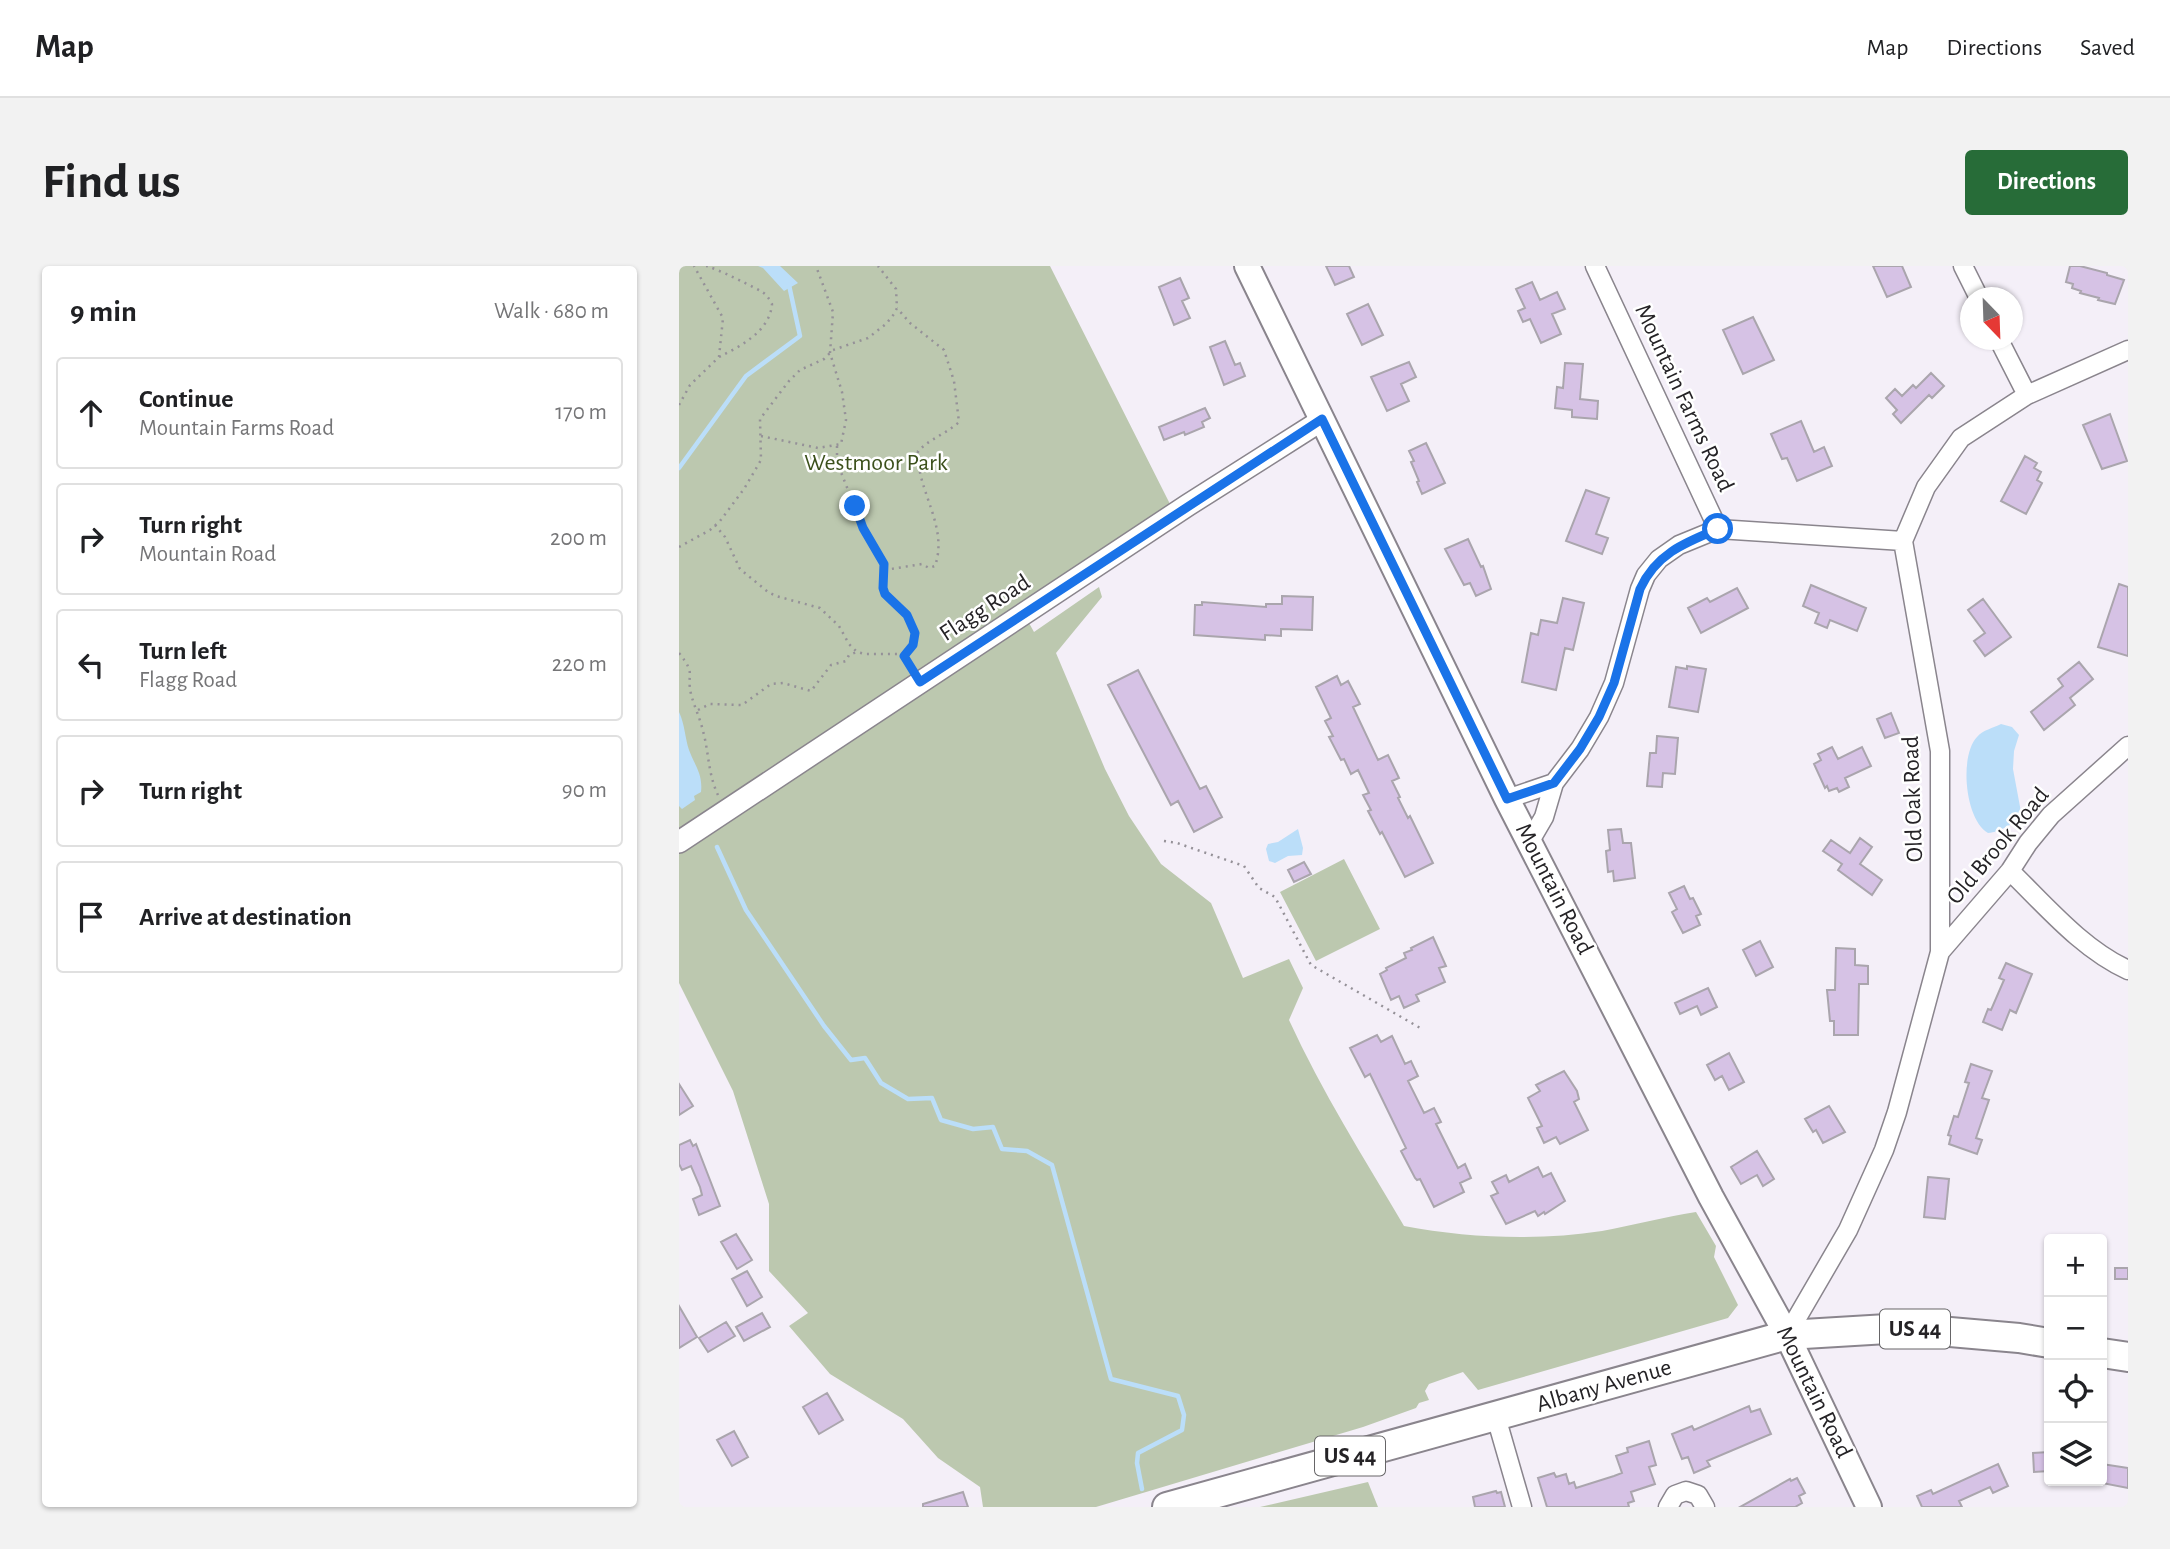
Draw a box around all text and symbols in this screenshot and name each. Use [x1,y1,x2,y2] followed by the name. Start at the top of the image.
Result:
[35,31,94,64] text: Map
[1866,36,1908,60] text: Map
[1946,36,2042,60] text: Directions
[2080,36,2135,60] text: Saved
[1965,150,2128,215] button: Directions
[42,158,181,207] text: Find us
[1960,287,2023,350] north arrow
[70,297,137,327] text: 9 min
[494,300,609,323] text: Walk · 680 m
[1630,301,1738,495] street label: Mountain Farms Road
[139,386,234,412] text: Continue
[72,394,110,432] icon: ahead
[555,401,607,424] text: 170 m
[139,417,334,440] text: Mountain Farms Road
[804,451,948,475] park label: Westmoor Park
[839,490,870,521] route end
[139,512,242,538] text: Turn right
[1702,513,1733,544] route start
[72,520,110,558] icon: right
[550,527,607,550] text: 200 m
[139,543,276,566] text: Mountain Road
[935,570,1035,646] street label: Flagg Road
[139,638,227,664] text: Turn left
[72,646,110,684] icon: left
[552,653,607,676] text: 220 m
[139,669,237,692] text: Flagg Road
[1899,735,1927,863] street label: Old Oak Road
[72,772,110,810] icon: right
[139,778,242,804] text: Turn right
[562,779,607,802] text: 90 m
[1942,783,2054,909] street label: Old Brook Road
[1511,820,1597,958] street label: Mountain Road
[72,898,110,936] icon: arrive
[139,904,352,930] text: Arrive at destination
[2044,1234,2107,1486] map controls
[2044,1234,2107,1297] button: +
[2044,1297,2107,1360] button: −
[1880,1310,1950,1348] road number: US 44
[1772,1322,1856,1462] street label: Mountain Road
[1534,1355,1674,1417] street label: Albany Avenue
[2044,1360,2107,1423] button: locate
[2044,1423,2107,1486] button: layers
[1315,1436,1385,1476] road number: US 44

